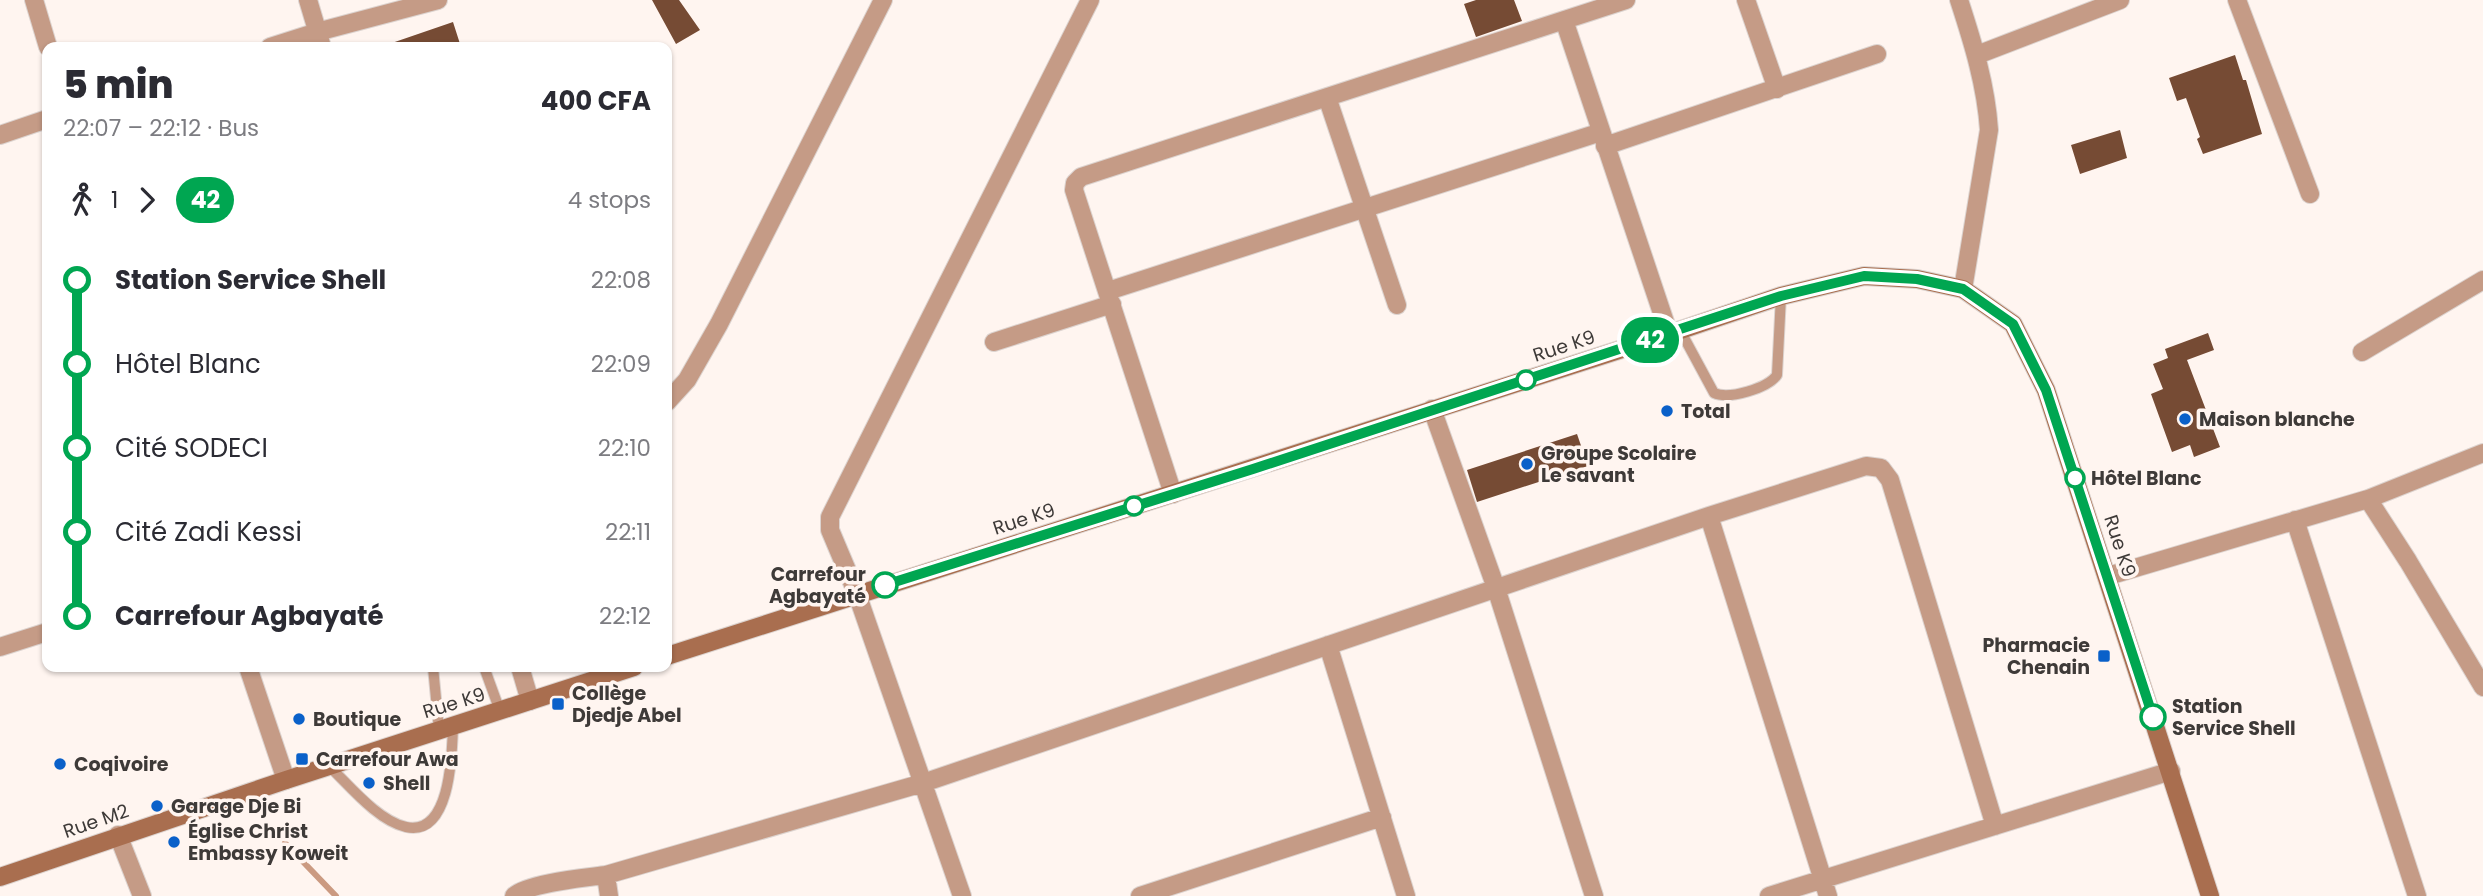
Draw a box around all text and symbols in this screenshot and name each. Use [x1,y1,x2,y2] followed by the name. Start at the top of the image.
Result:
[63,58,173,111] text: 5 min
[541,83,651,119] text: 400 CFA
[63,112,259,144] text: 22:07 – 22:12 · Bus
[63,181,101,219] icon: walk
[128,181,166,219] icon: forward
[190,183,220,216] text: 42
[111,184,118,216] text: 1
[568,184,651,216] text: 4 stops
[115,262,386,298] text: Station Service Shell
[591,264,651,296] text: 22:08
[1618,317,1682,363] line badge: 42
[1529,323,1599,369] street label: Rue K9
[1635,323,1665,356] text: 42
[115,346,261,382] text: Hôtel Blanc
[591,348,651,380] text: 22:09
[1516,370,1536,390] unlabelled marker
[1681,398,1731,425] place label: Total
[1659,403,1675,419] marker: Total
[2199,406,2355,433] place label: Maison blanche
[2177,411,2193,427] marker: Maison blanche
[115,430,268,466] text: Cité SODECI
[598,432,651,464] text: 22:10
[1541,440,1697,489] place label: Groupe Scolaire Le savant
[1519,456,1535,472] marker: Groupe Scolaire Le savant
[2091,465,2201,492] place label: Hôtel Blanc
[2065,468,2085,488] marker: Hôtel Blanc
[989,496,1059,542] street label: Rue K9
[1124,496,1144,516] unlabelled marker
[2097,511,2143,581] street label: Rue K9
[115,514,302,550] text: Cité Zadi Kessi
[605,516,651,548] text: 22:11
[769,561,866,610] place label: Carrefour Agbayaté
[872,572,898,598] marker: Carrefour Agbayaté
[115,598,384,634] text: Carrefour Agbayaté
[599,600,651,632] text: 22:12
[1982,632,2090,681] place label: Pharmacie Chenain
[2096,648,2112,664] marker: Pharmacie Chenain
[572,680,682,729] place label: Collège Djedje Abel
[419,681,489,725] street label: Rue K9
[2172,693,2296,742] place label: Station Service Shell
[550,696,566,712] marker: Collège Djedje Abel
[2140,704,2166,730] marker: Station Service Shell
[313,706,401,733] place label: Boutique
[291,711,307,727] marker: Boutique
[316,746,459,773] place label: Carrefour Awa
[74,751,169,778] place label: Coqivoire
[294,751,310,767] marker: Carrefour Awa
[52,756,68,772] marker: Coqivoire
[383,770,430,797] place label: Shell
[361,775,377,791] marker: Shell
[171,793,301,820] place label: Garage Dje Bi
[60,797,133,845] street label: Rue M2
[149,798,165,814] marker: Garage Dje Bi
[188,818,349,867] place label: Église Christ Embassy Koweit
[166,834,182,850] marker: Église Christ Embassy Koweit

